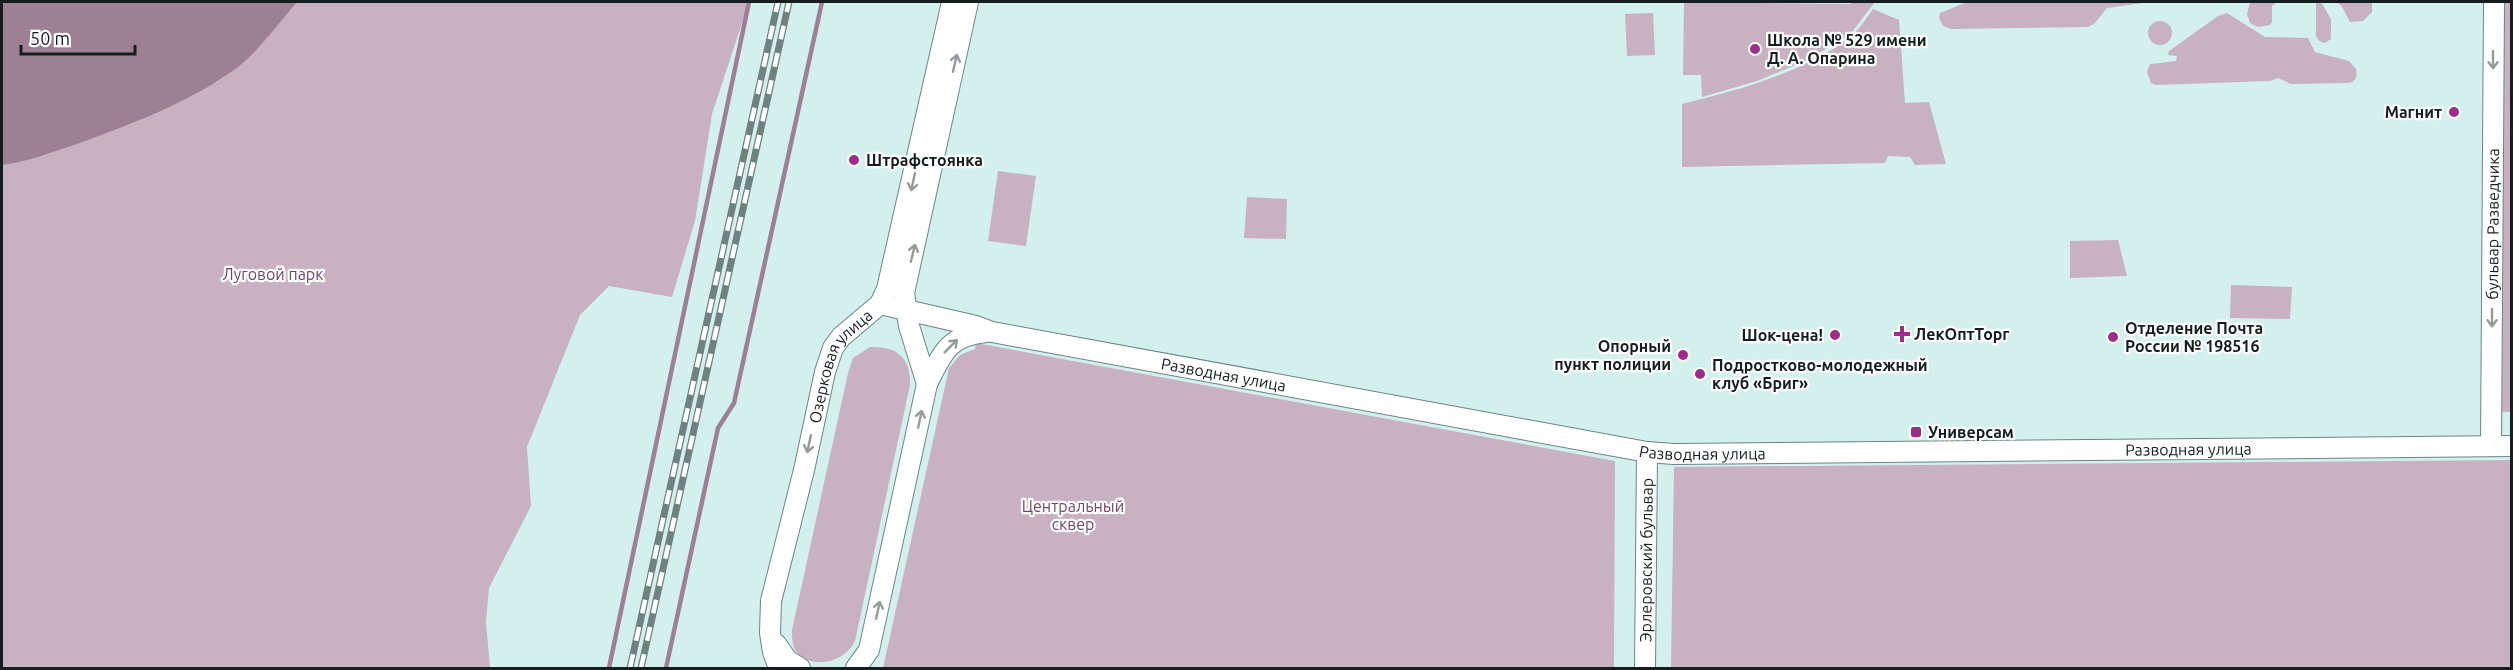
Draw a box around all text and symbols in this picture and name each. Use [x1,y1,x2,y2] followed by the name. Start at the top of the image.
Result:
[21,18,135,56] scale bar
[30,28,70,48] text: 50 m
[1767,31,1927,67] place label: Школа № 529 имени Д. А. Опарина
[1748,42,1762,56] marker: Школа № 529 имени Д. А. Опарина
[2487,49,2499,69] one-way arrow
[949,54,961,73] one-way arrow
[2385,103,2442,121] place label: Магнит
[2447,105,2461,119] marker: Магнит
[2483,148,2502,300] street label: бульвар Разведчика
[866,151,983,169] place label: Штрафстоянка
[847,153,861,167] marker: Штрафстоянка
[907,171,918,191] one-way arrow
[908,244,920,263] one-way arrow
[223,265,323,283] park label: Луговой парк
[805,306,876,425] street label: Озерковая улица
[2486,307,2498,327] one-way arrow
[2125,319,2263,355] place label: Отделение Почта России № 198516
[1914,325,2009,343] place label: ЛекОптТорг
[1742,326,1823,344] place label: Шок-цена!
[1895,327,1909,341] marker: ЛекОптТорг
[1828,328,1842,342] marker: Шок-цена!
[2106,330,2120,344] marker: Отделение Почта России № 198516
[1554,337,1671,373] place label: Опорный пункт полиции
[943,339,958,353] one-way arrow
[1676,348,1690,362] marker: Опорный пункт полиции
[1160,354,1287,395] street label: Разводная улица
[1712,356,1928,392] place label: Подростково-молодежный клуб «Бриг»
[1693,367,1707,381] marker: Подростково-молодежный клуб «Бриг»
[914,410,926,429] one-way arrow
[1928,423,2014,441] place label: Универсам
[1909,425,1923,439] marker: Универсам
[803,434,815,453] one-way arrow
[2125,439,2252,459] street label: Разводная улица
[1638,442,1766,463] street label: Разводная улица
[1636,478,1656,642] street label: Эрлеровский бульвар
[1022,497,1124,533] park label: Центральный сквер
[873,600,884,620] one-way arrow

